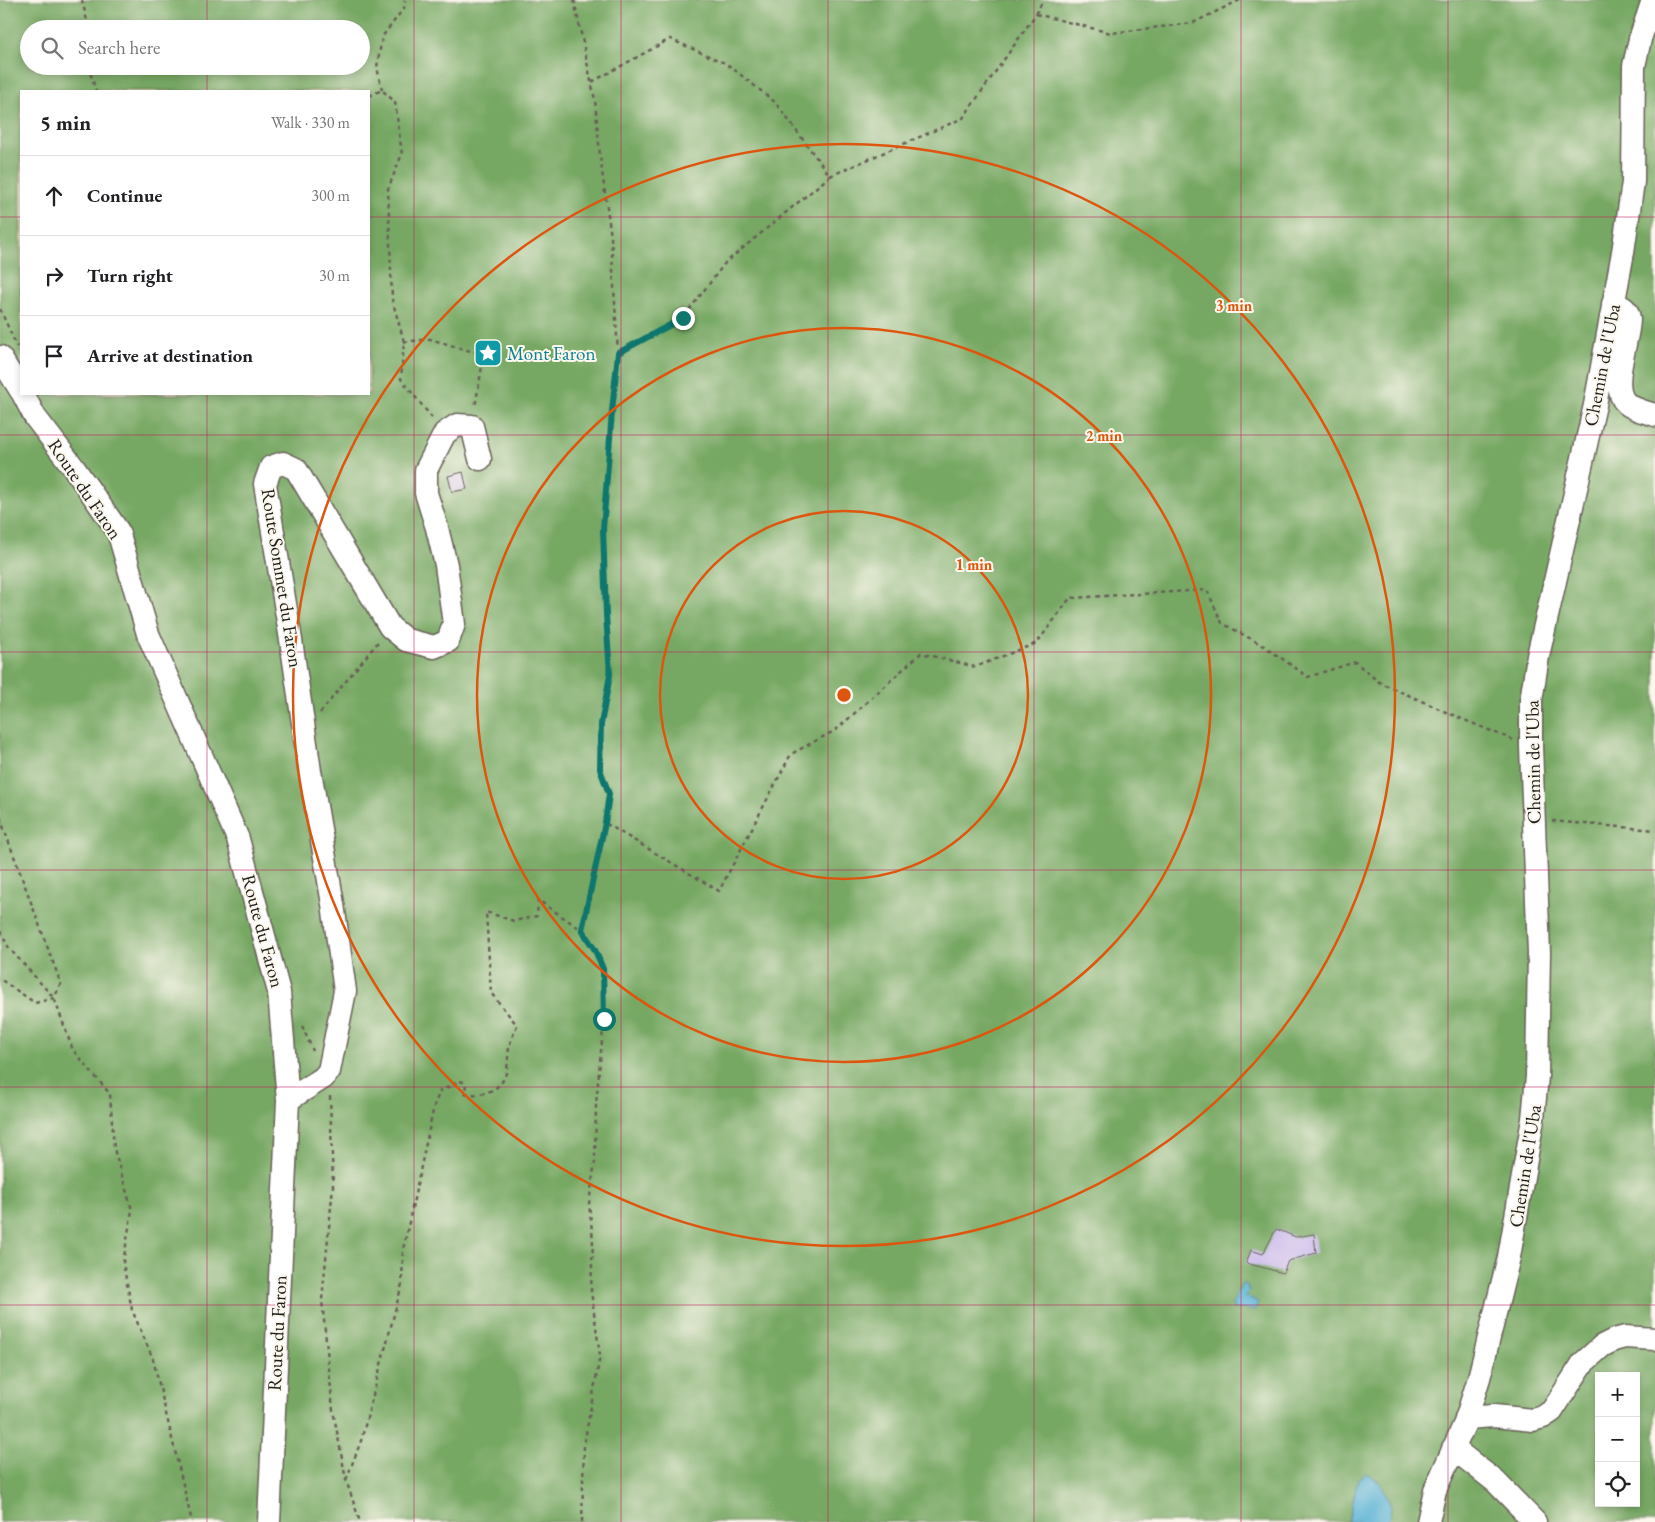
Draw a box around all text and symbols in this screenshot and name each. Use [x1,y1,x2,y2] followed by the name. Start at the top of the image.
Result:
[20,20,370,75] search box
[38,34,66,62] icon: search
[78,35,160,60] text: Search here
[40,109,91,136] text: 5 min
[271,112,350,133] text: Walk · 330 m
[40,182,68,210] icon: ahead
[87,183,162,208] text: Continue
[311,185,350,206] text: 300 m
[40,262,68,290] icon: right
[87,263,173,288] text: Turn right
[319,265,350,286] text: 30 m
[1216,296,1253,315] text: 3 min
[1578,301,1626,428] street label: Chemin de l'Uba
[672,307,695,330] route end
[473,338,503,368] place icon: Mont Faron
[507,341,595,366] place label: Mont Faron
[40,342,68,370] icon: arrive
[87,343,253,368] text: Arrive at destination
[1086,426,1123,445] text: 2 min
[42,434,128,544] street label: Route du Faron
[255,487,309,669] street label: Route Sommet du Faron
[956,555,993,574] text: 1 min
[835,686,853,704] centre of rings
[1519,699,1547,824] street label: Chemin de l'Uba
[236,872,290,990] street label: Route du Faron
[593,1008,616,1031] route start
[1503,1102,1547,1229] street label: Chemin de l'Uba
[261,1274,293,1392] street label: Route du Faron
[1595,1372,1640,1507] map controls
[1595,1372,1640,1417] button: +
[1595,1417,1640,1462] button: −
[1595,1462,1640,1507] button: locate

